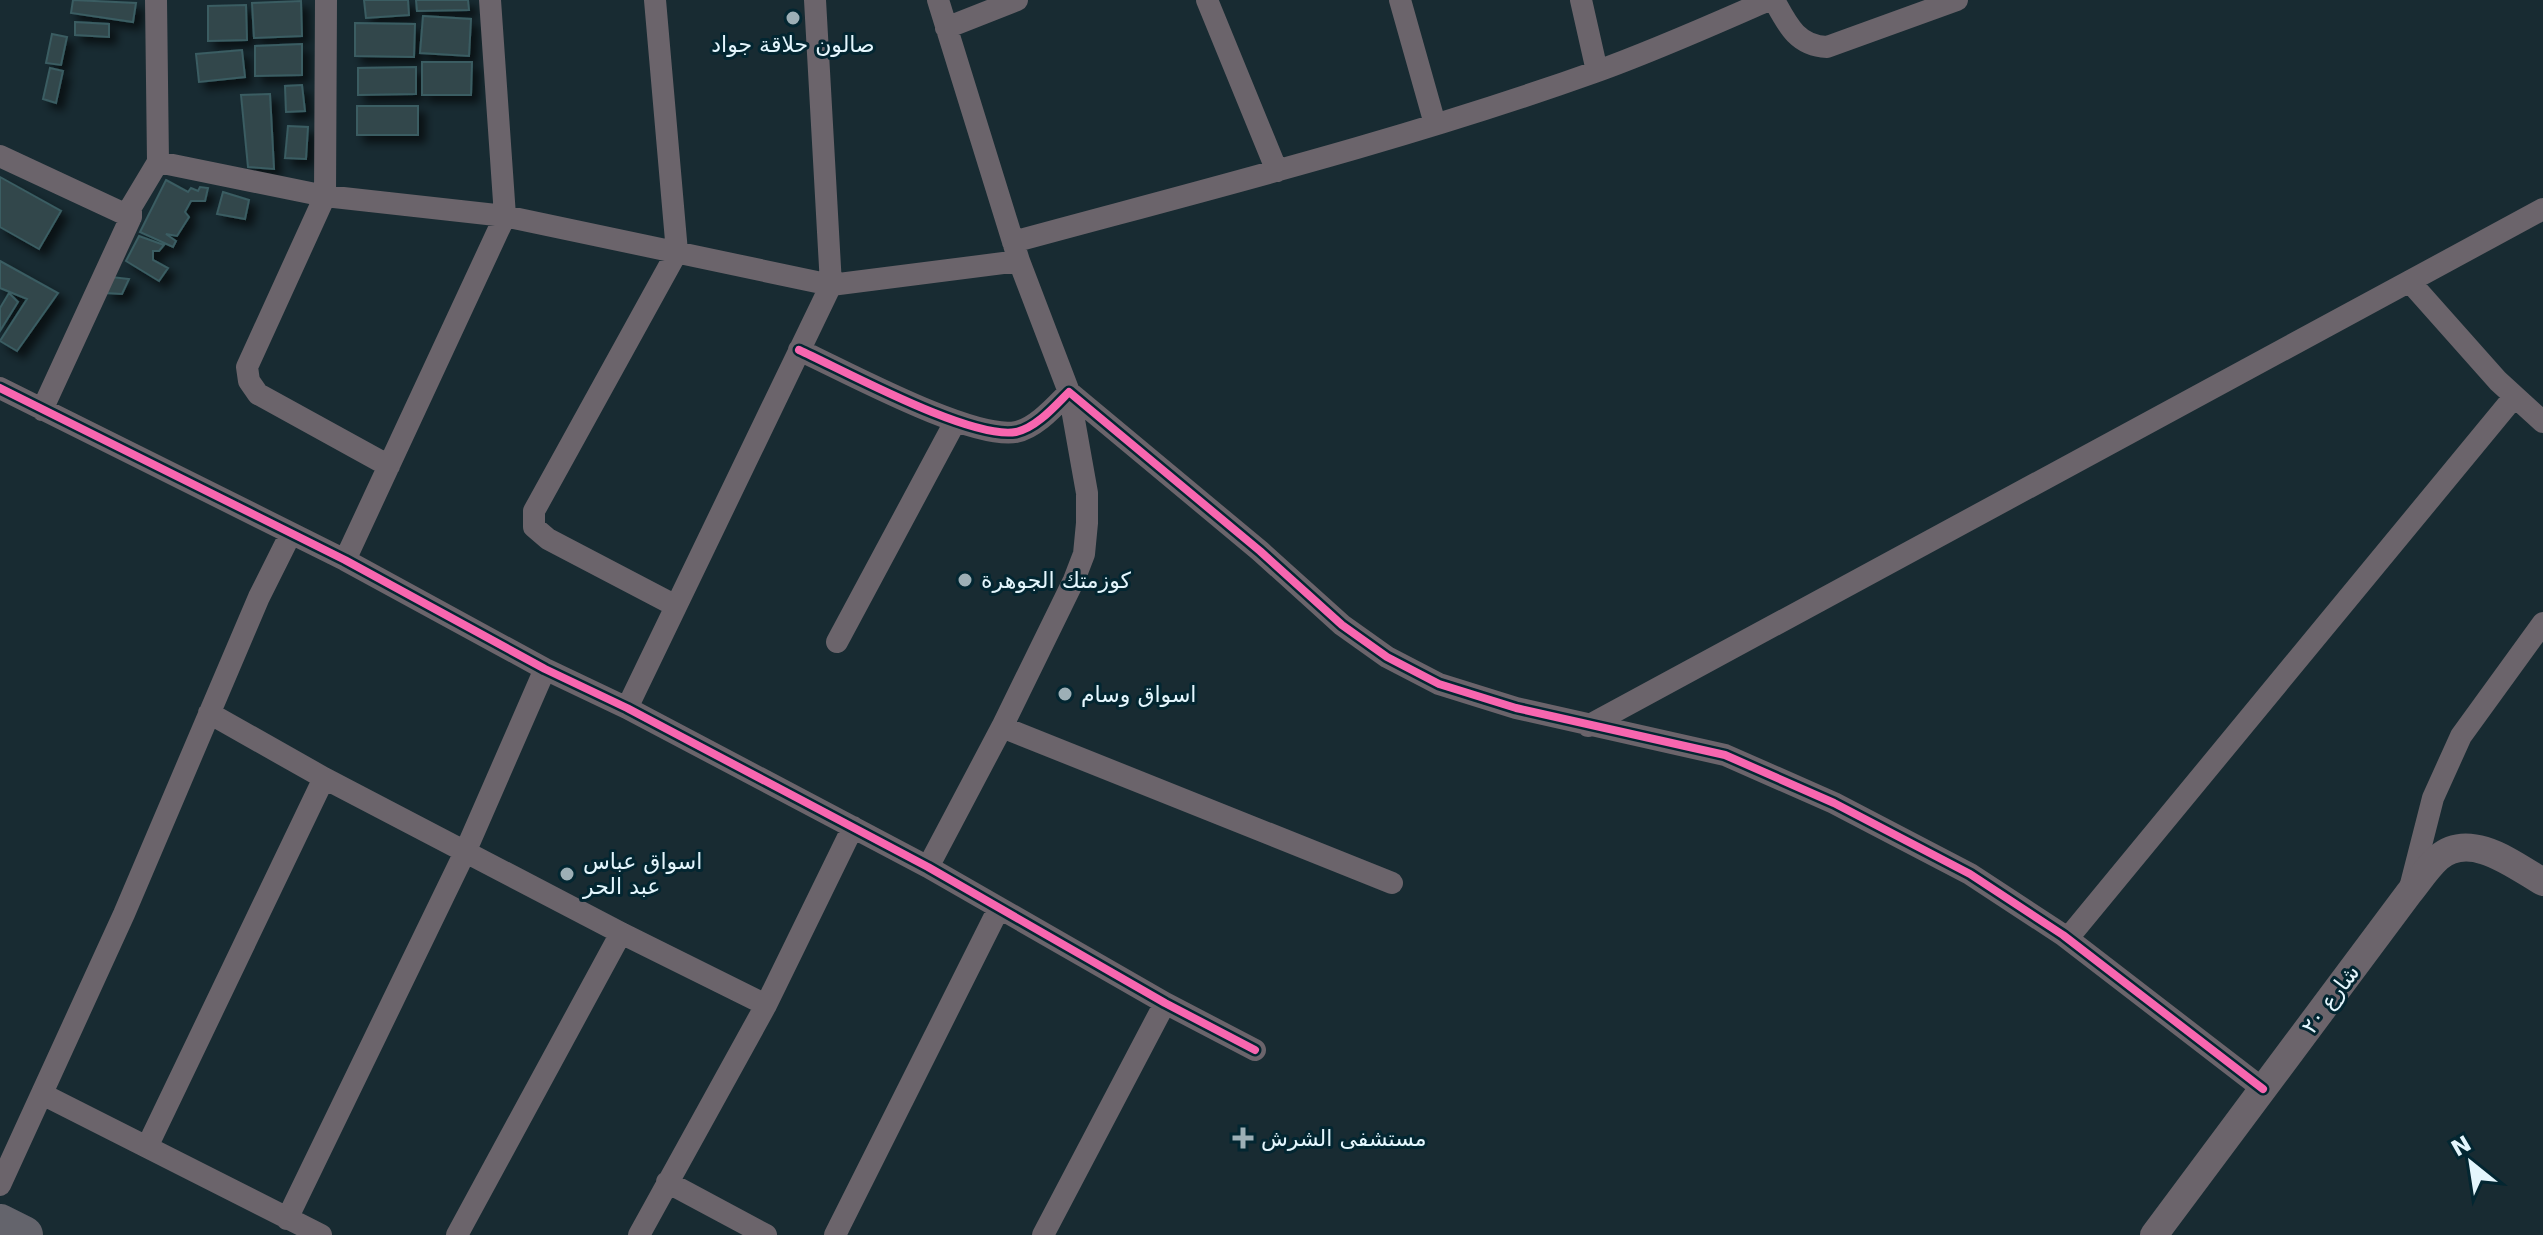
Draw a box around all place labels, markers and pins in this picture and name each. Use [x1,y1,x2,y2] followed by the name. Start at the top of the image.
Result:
[784,9,802,27] marker: صالون حلاقة جواد
[711,32,875,57] place label: صالون حلاقة جواد
[981,568,1132,593] place label: كوزمتك الجوهرة
[956,571,974,589] marker: كوزمتك الجوهرة
[1081,682,1196,707] place label: اسواق وسام
[1056,685,1074,703] marker: اسواق وسام
[582,849,702,899] place label: اسواق عباس عبد الحر
[558,865,576,883] marker: اسواق عباس عبد الحر
[1261,1126,1427,1152] place label: مستشفى الشرش
[1232,1127,1254,1149] marker: مستشفى الشرش

